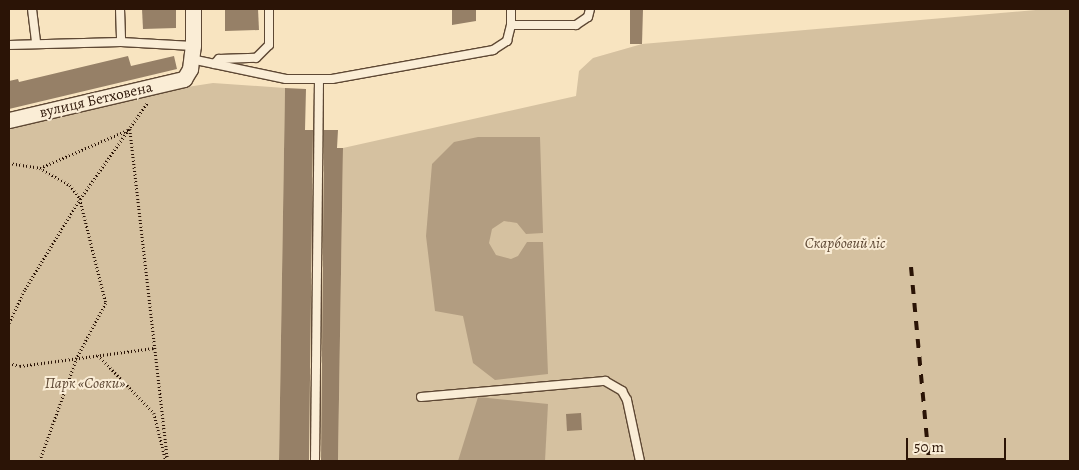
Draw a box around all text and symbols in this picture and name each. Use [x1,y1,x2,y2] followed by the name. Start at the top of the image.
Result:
[38,78,154,122] street label: вулиця Бетховена
[805,235,885,253] park label: Скарбовий ліс
[45,375,125,393] park label: Парк «Совки»
[909,428,1009,460] scale bar
[914,437,944,457] text: 50 m

